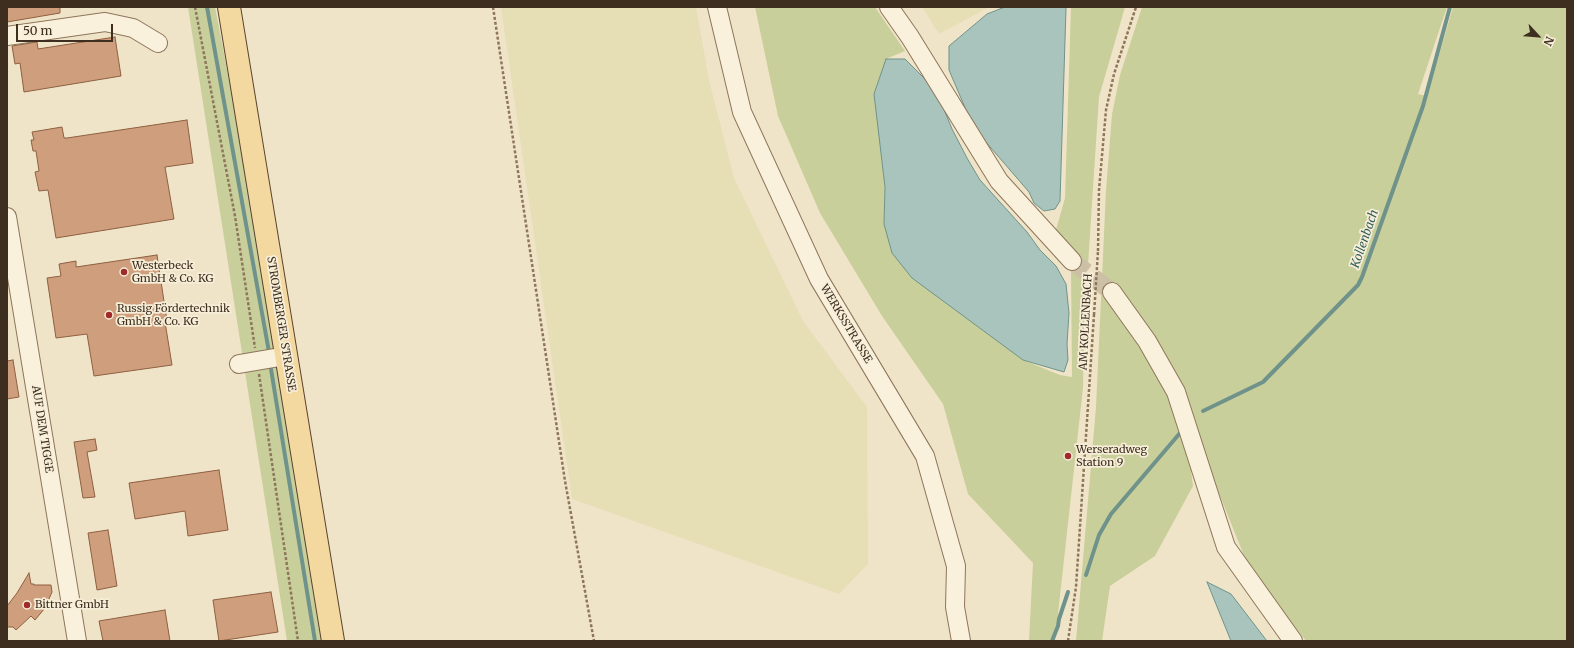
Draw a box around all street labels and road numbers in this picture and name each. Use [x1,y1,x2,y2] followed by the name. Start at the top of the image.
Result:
[264,255,298,393] street label: STROMBERGER STRASSE
[1077,273,1095,371] street label: AM KOLLENBACH
[817,282,875,366] street label: WERKSSTRASSE
[29,384,55,474] street label: AUF DEM TIGGE

